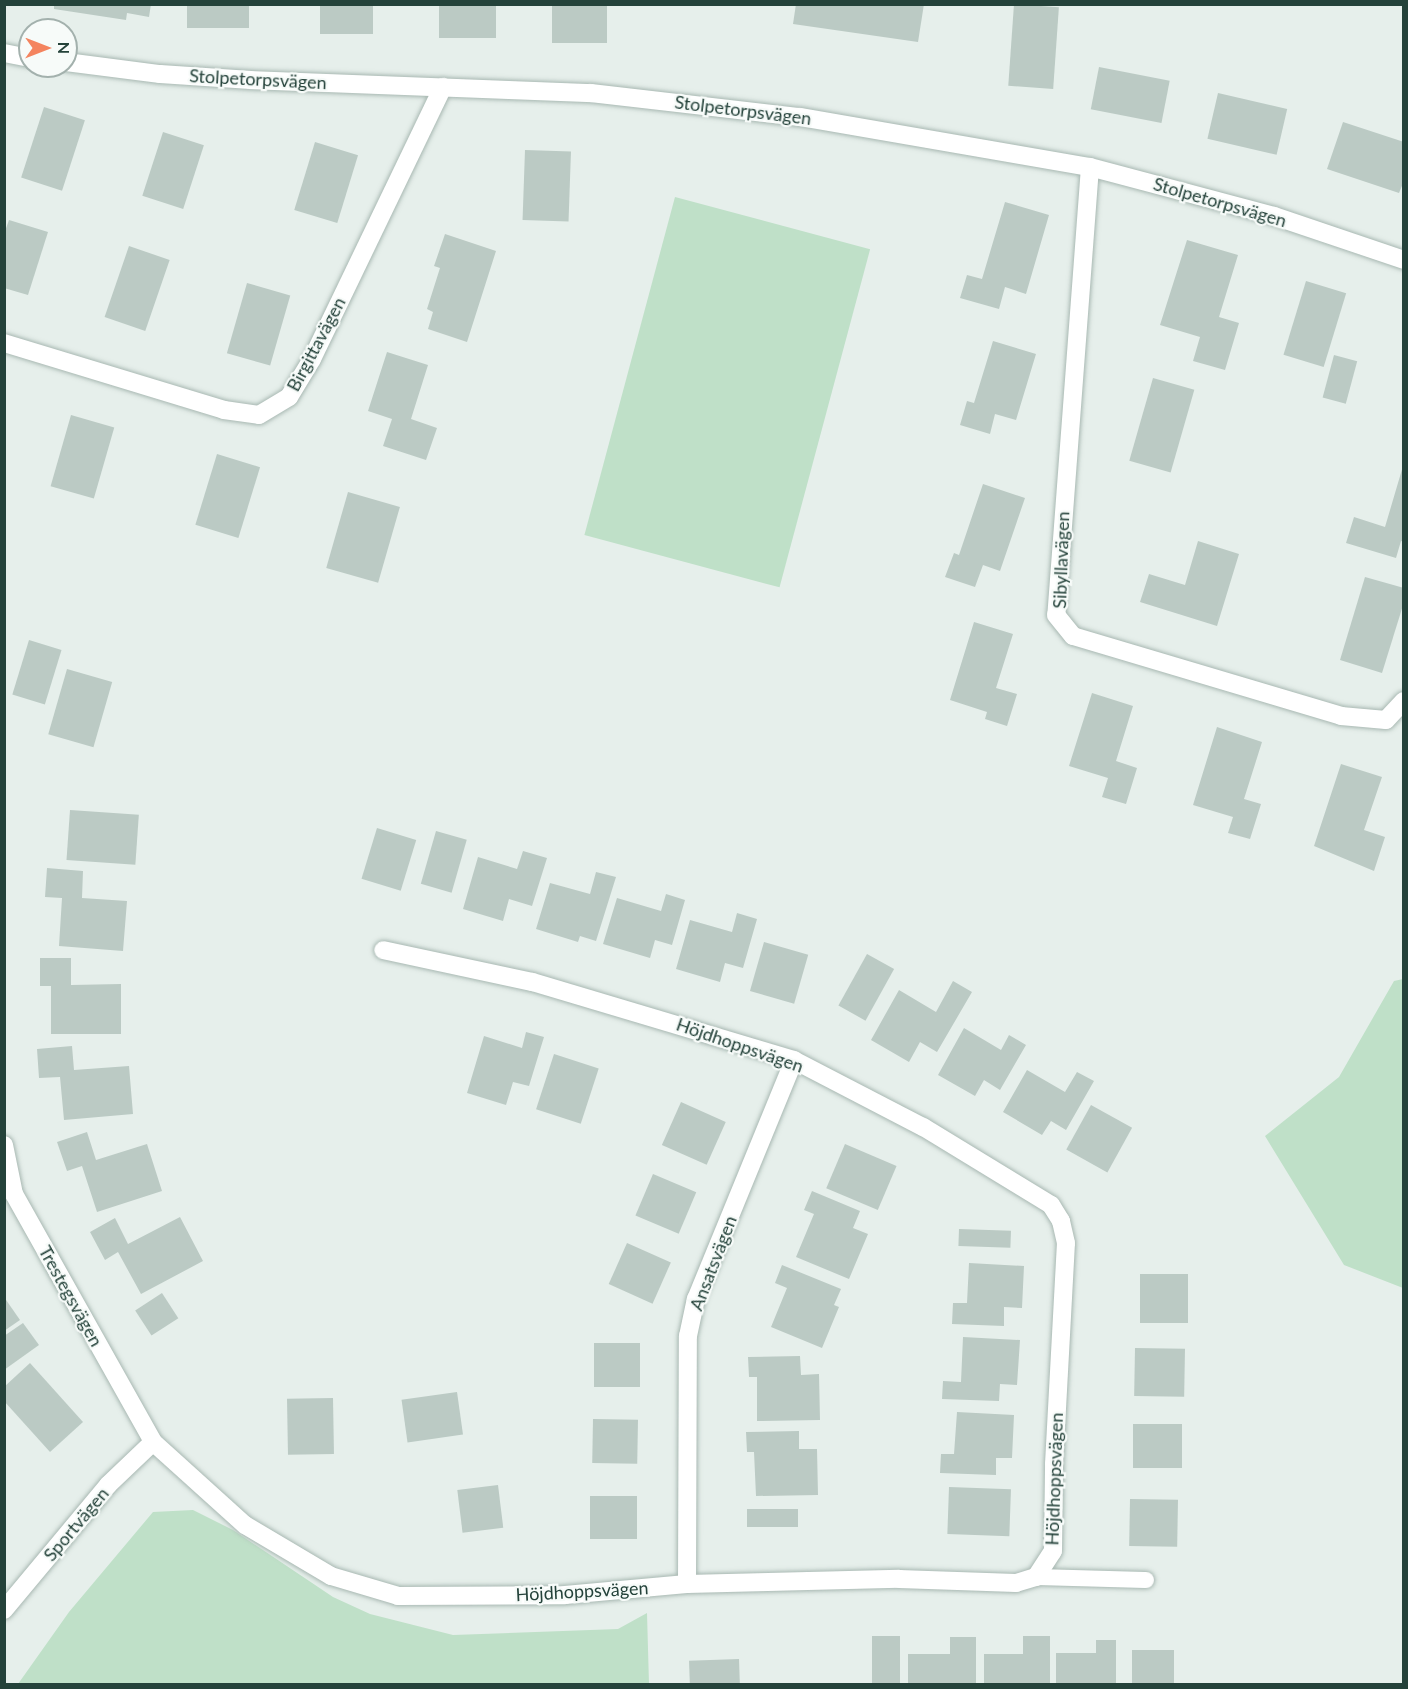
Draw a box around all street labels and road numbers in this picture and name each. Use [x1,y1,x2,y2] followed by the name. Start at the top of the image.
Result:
[189,65,327,93] street label: Stolpetorpsvägen
[673,91,813,129] street label: Stolpetorpsvägen
[1151,173,1289,231] street label: Stolpetorpsvägen
[282,293,350,395] street label: Birgittavägen
[1049,511,1073,609] street label: Sibyllavägen
[674,1013,806,1077] street label: Höjdhoppsvägen
[685,1213,741,1313] street label: Ansatsvägen
[34,1242,108,1350] street label: Trestegsvägen
[1041,1412,1067,1546] street label: Höjdhoppsvägen
[39,1483,113,1565] street label: Sportvägen
[515,1577,649,1605] street label: Höjdhoppsvägen

